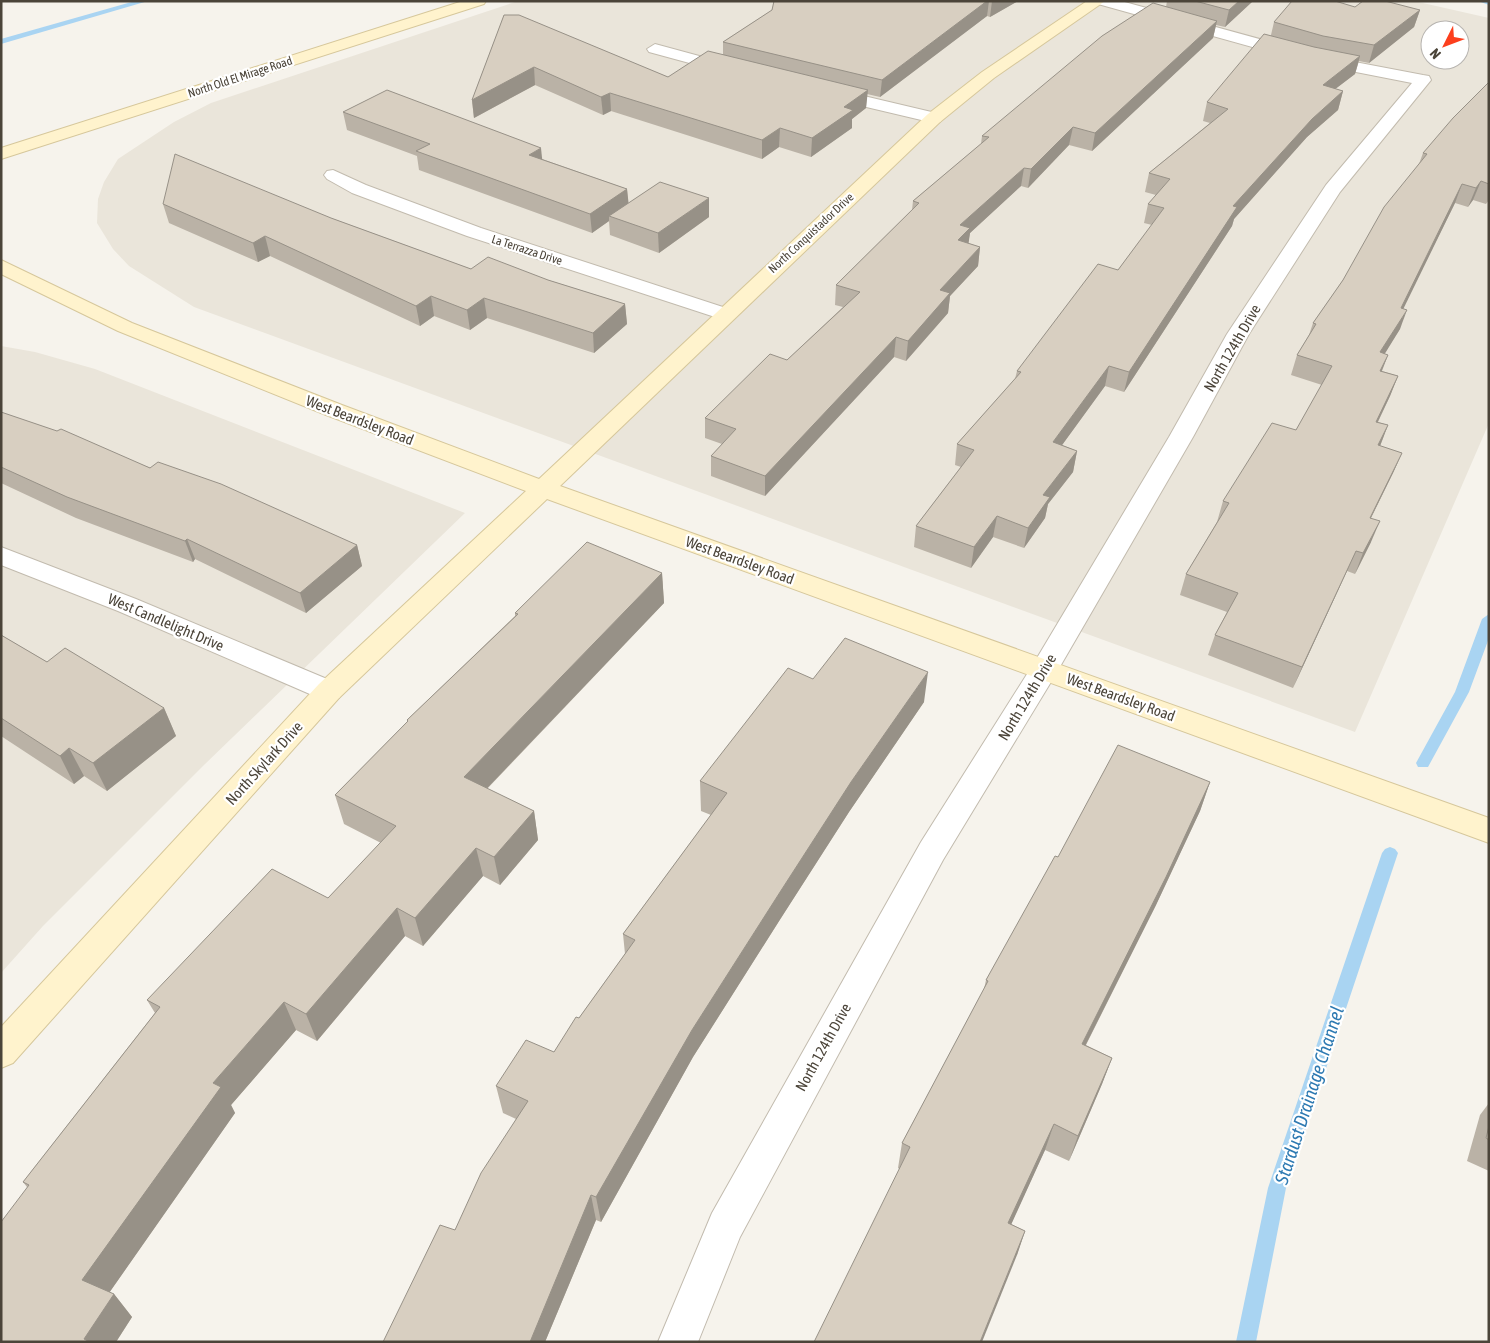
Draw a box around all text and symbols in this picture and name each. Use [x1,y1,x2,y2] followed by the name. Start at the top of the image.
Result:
[1420,20,1470,70] north arrow
[1427,45,1444,62] text: N
[186,54,294,100] street label: North Old El Mirage Road
[766,190,856,276] street label: North Conquistador Drive
[490,232,564,268] street label: La Terrazza Drive
[1200,301,1264,395] street label: North 124th Drive
[304,392,416,448] street label: West Beardsley Road
[684,533,796,587] street label: West Beardsley Road
[105,590,227,654] street label: West Candlelight Drive
[995,651,1060,743] street label: North 124th Drive
[1065,670,1177,724] street label: West Beardsley Road
[222,718,306,808] street label: North Skylark Drive
[792,1000,854,1094] street label: North 124th Drive
[1270,1003,1348,1188] water label: Stardust Drainage Channel

